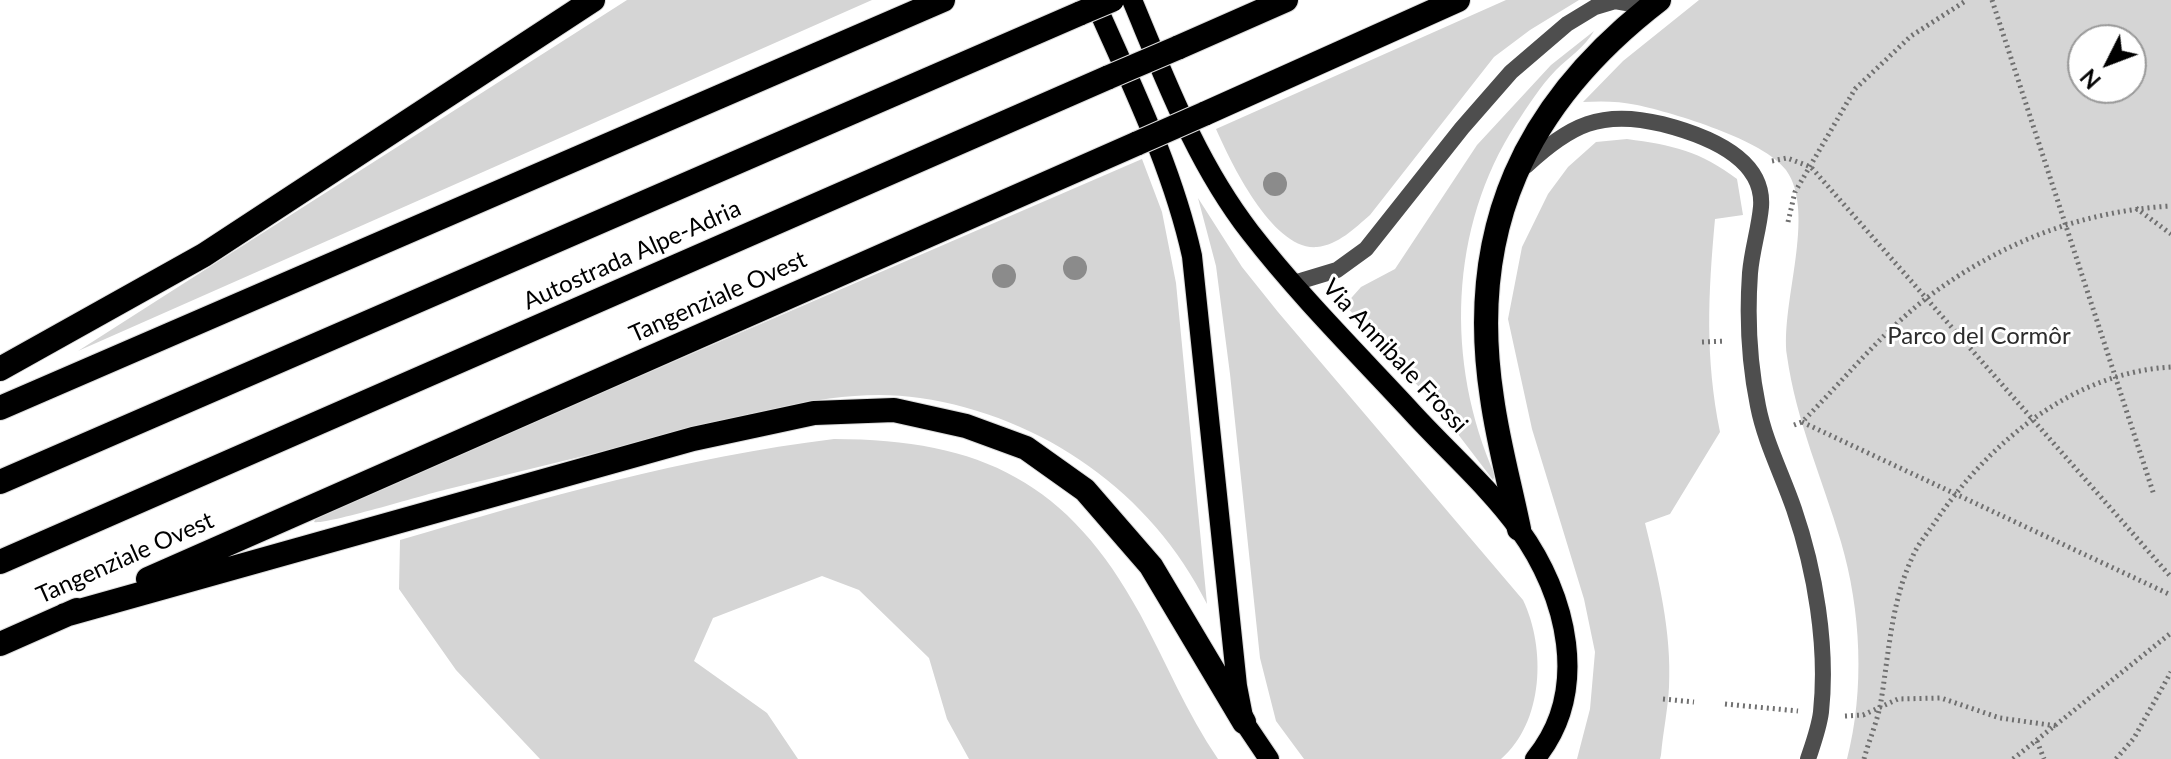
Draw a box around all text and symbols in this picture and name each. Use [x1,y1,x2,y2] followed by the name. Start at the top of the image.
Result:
[2067,24,2147,104] north arrow
[2075,64,2106,94] text: N
[519,194,745,316] street label: Autostrada Alpe-Adria
[625,245,811,349] street label: Tangenziale Ovest
[1316,273,1474,439] street label: Via Annibale Frossi
[1887,322,2071,350] park label: Parco del Cormôr
[32,506,218,610] street label: Tangenziale Ovest

